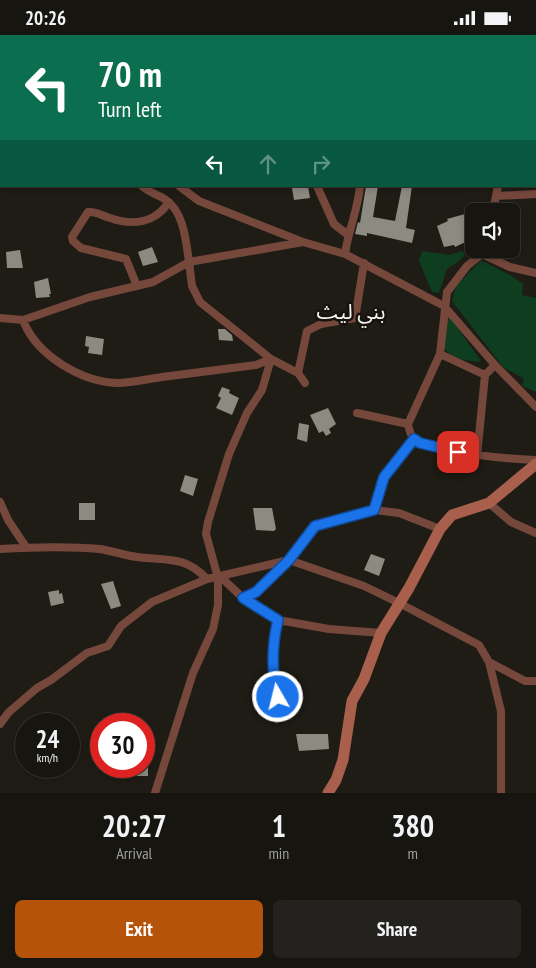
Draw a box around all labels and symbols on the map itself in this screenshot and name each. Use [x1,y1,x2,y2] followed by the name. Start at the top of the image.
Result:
[316,298,386,328] district label: بني ليث
[437,431,479,473] pin
[251,670,303,722] position arrow
[90,713,155,778] speed limit sign: 30

